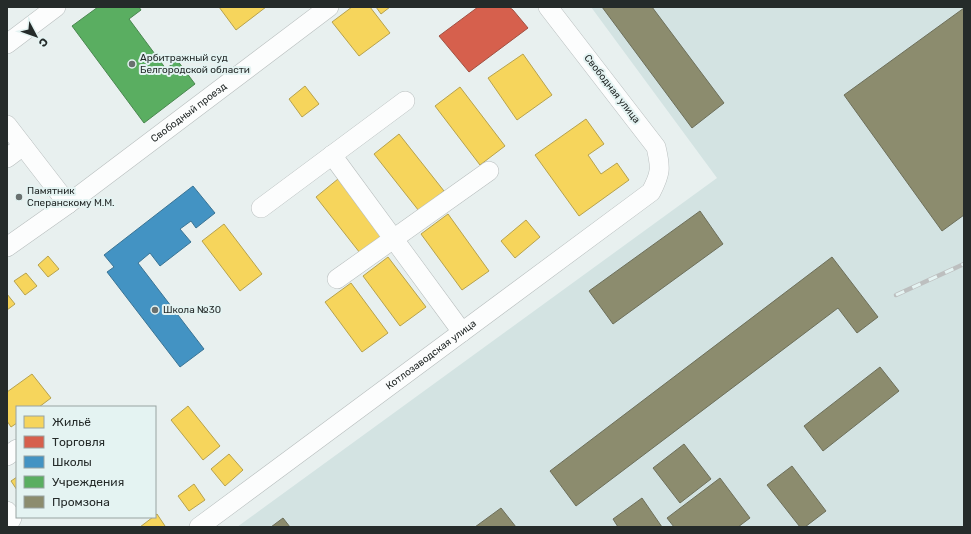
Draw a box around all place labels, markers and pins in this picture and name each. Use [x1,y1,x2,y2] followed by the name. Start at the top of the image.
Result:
[140,52,250,76] place label: Арбитражный суд Белгородской области
[127,59,137,69] marker: Арбитражный суд Белгородской области
[27,185,115,209] place label: Памятник Сперанскому М.М.
[14,192,24,202] marker: Памятник Сперанскому М.М.
[163,304,221,316] place label: Школа №30
[150,305,160,315] marker: Школа №30

